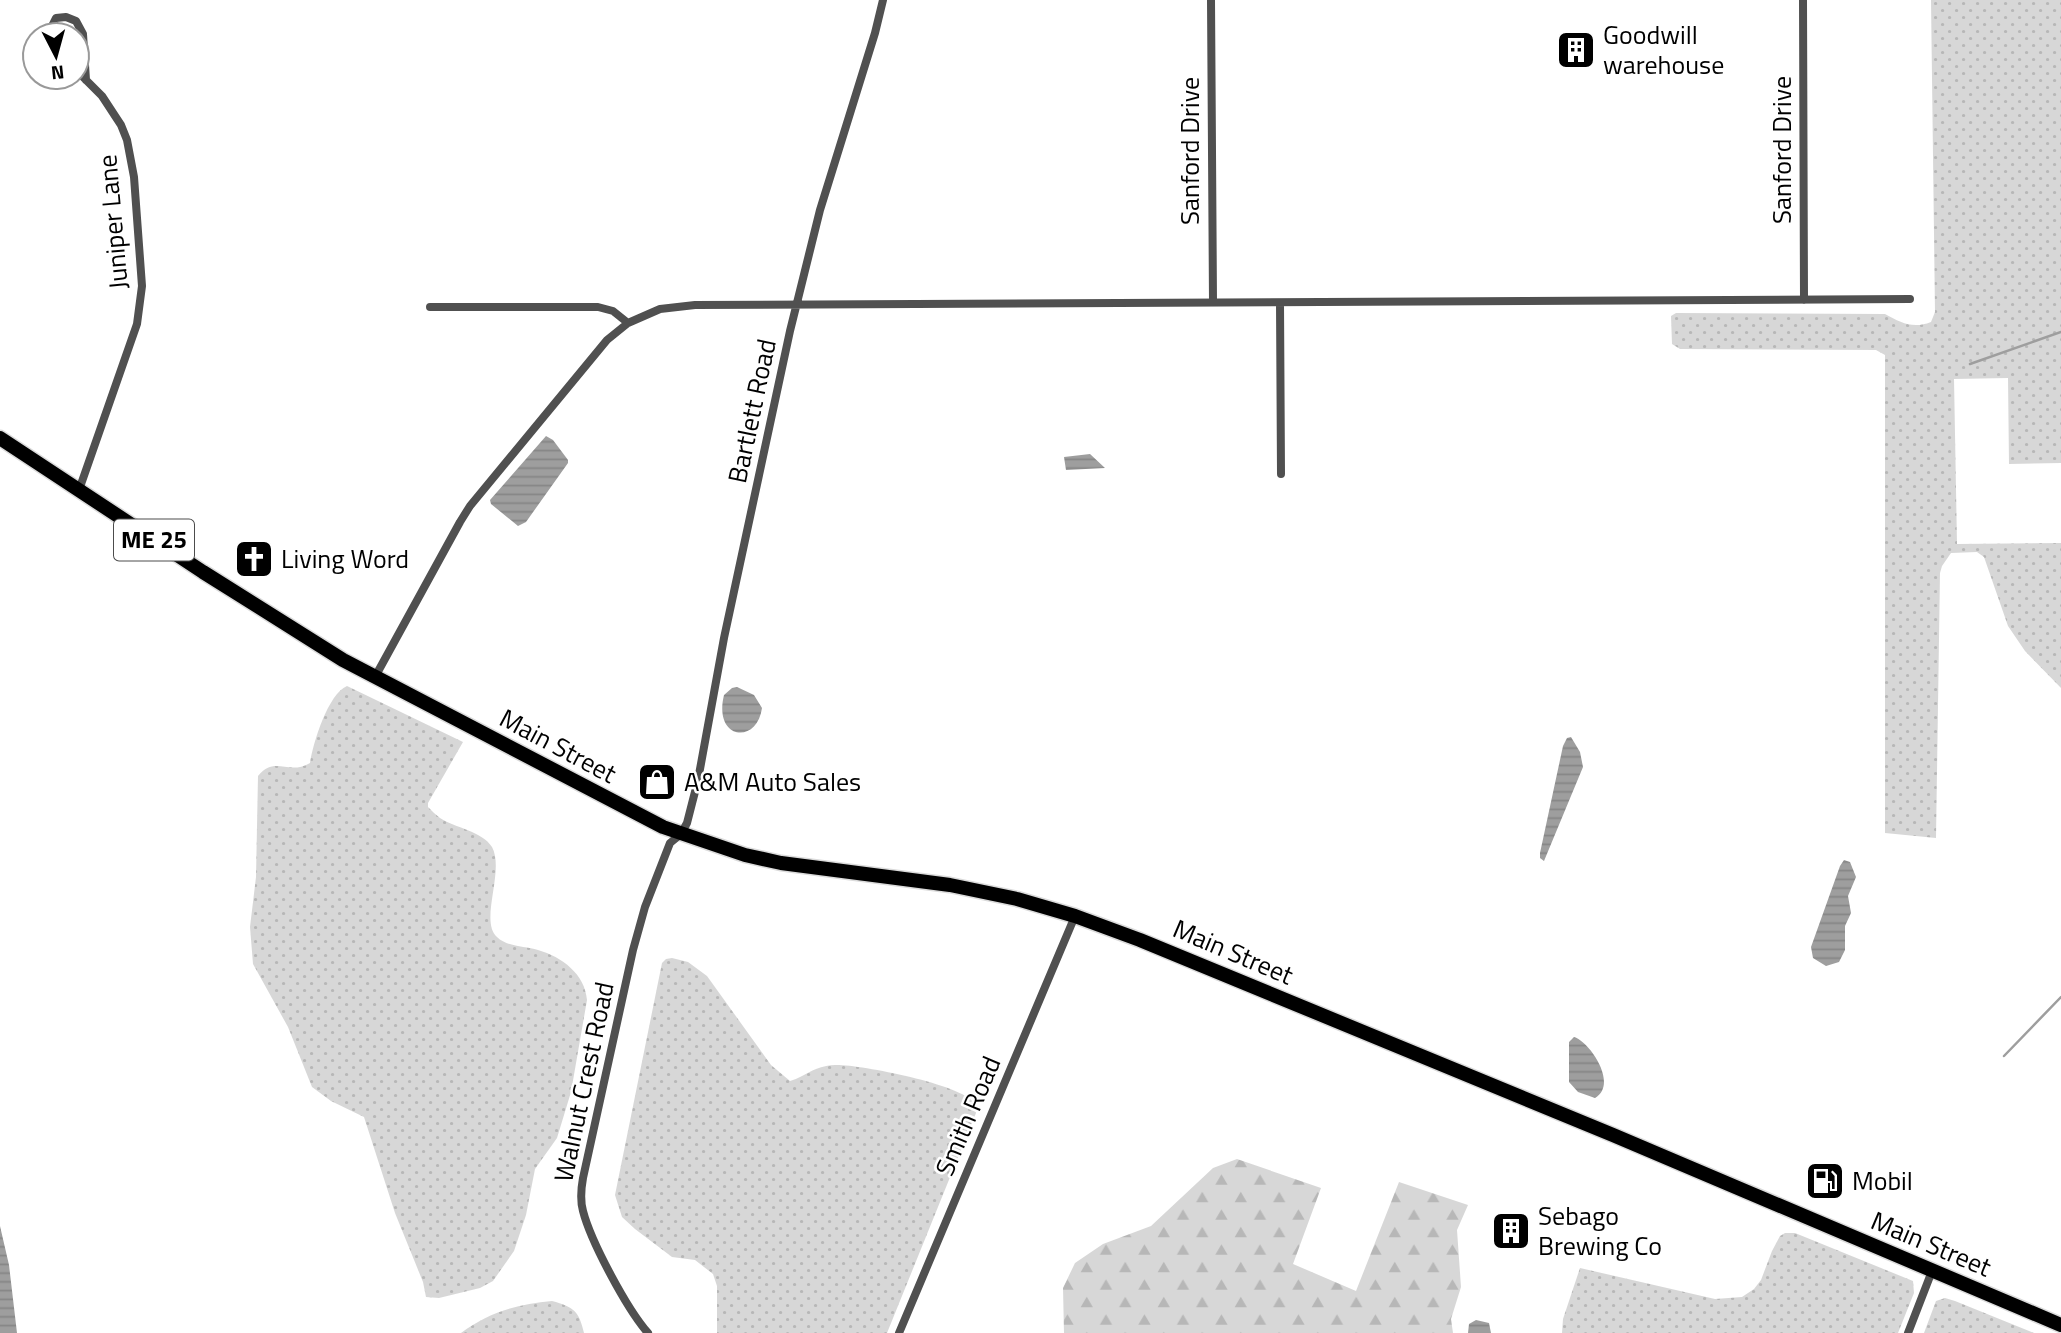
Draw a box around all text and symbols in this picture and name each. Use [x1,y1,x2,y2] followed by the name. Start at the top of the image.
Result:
[1603,15,1724,84] place label: Goodwill warehouse
[21,21,91,91] north arrow
[1555,29,1597,71] building icon: Goodwill warehouse
[50,58,66,89] text: N
[1762,76,1801,224] street label: Sanford Drive
[1170,77,1209,225] street label: Sanford Drive
[87,153,138,291] street label: Juniper Lane
[717,335,786,487] street label: Bartlett Road
[114,520,194,560] road number: ME 25
[233,538,275,580] church icon: Living Word
[281,539,409,578] place label: Living Word
[493,698,624,793] street label: Main Street
[636,761,678,803] shop icon: A&M Auto Sales
[684,762,861,801] place label: A&M Auto Sales
[1167,909,1299,994] street label: Main Street
[543,978,624,1185] street label: Walnut Crest Road
[925,1050,1010,1182] street label: Smith Road
[1804,1160,1846,1202] fuel station icon: Mobil
[1852,1161,1913,1200] place label: Mobil
[1538,1196,1662,1265] place label: Sebago Brewing Co
[1865,1201,1997,1286] street label: Main Street
[1490,1210,1532,1252] building icon: Sebago Brewing Co

